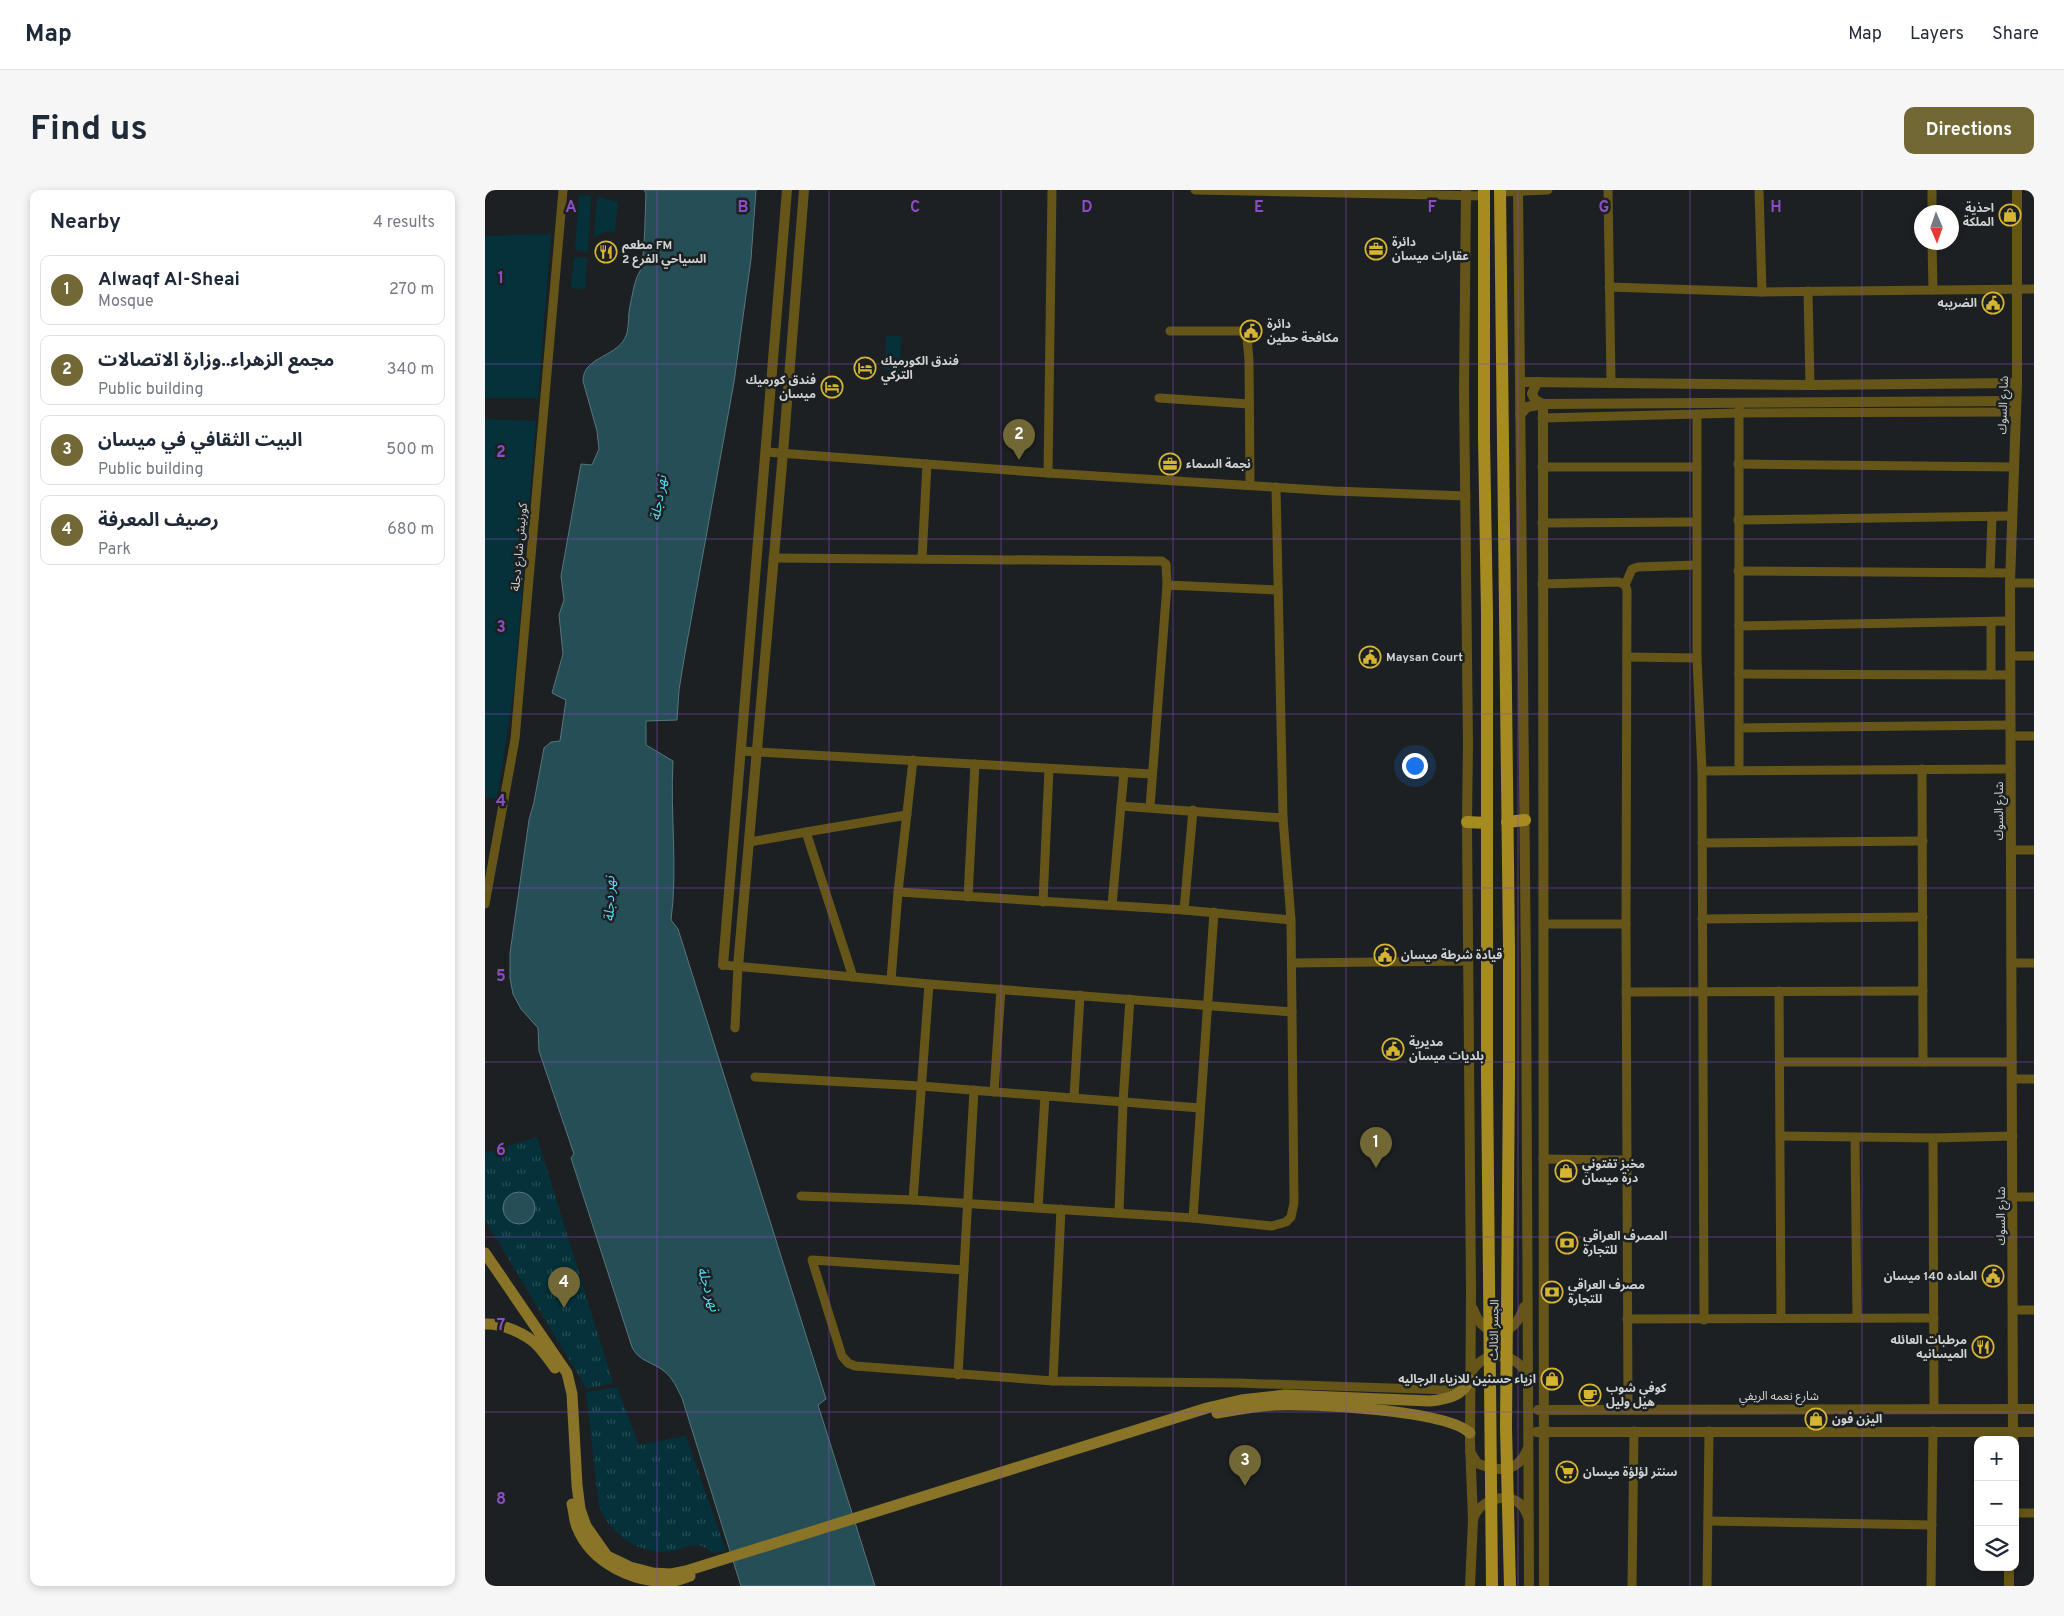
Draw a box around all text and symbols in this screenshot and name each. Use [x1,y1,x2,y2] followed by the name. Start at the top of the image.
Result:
[25,20,72,50] text: Map
[1848,23,1882,46] text: Map
[1910,23,1964,46] text: Layers
[1992,23,2039,46] text: Share
[1904,107,2034,154] button: Directions
[30,108,148,152] text: Find us
[565,198,577,218] text: A
[737,198,749,218] text: B
[910,198,920,218] text: C
[1081,198,1093,218] text: D
[1254,198,1264,218] text: E
[1427,198,1437,218] text: F
[1599,198,1609,218] text: G
[1770,198,1782,218] text: H
[1963,201,1994,231] place label: احذية الملكة
[1998,203,2022,227] shop icon: احذية الملكة
[1914,205,1959,250] north arrow
[50,209,121,236] text: Nearby
[373,213,435,233] text: 4 results
[1392,235,1469,265] place label: دائرة عقارات ميسان
[1364,237,1388,261] office icon: دائرة عقارات ميسان
[622,238,706,269] place label: مطعم FM السياحي الفرع 2
[594,240,618,264] restaurant icon: مطعم FM السياحي الفرع 2
[98,268,240,292] text: Alwaqf Al-Sheai
[498,269,504,289] text: 1
[64,280,70,300] text: 1
[389,280,434,300] text: 270 m
[1981,291,2005,315] public building icon: الضريبه
[98,292,154,312] text: Mosque
[1937,296,1977,312] place label: الضريبه
[1267,317,1339,347] place label: دائرة مكافحة حطين
[1239,319,1263,343] public building icon: دائرة مكافحة حطين
[98,349,334,373] text: مجمع الزهراء..وزارة الاتصالات
[881,354,959,385] place label: فندق الكورميك التركي
[853,356,877,380] hotel icon: فندق الكورميك التركي
[62,360,72,380] text: 2
[387,360,434,380] text: 340 m
[746,373,816,403] place label: فندق كورميك ميسان
[820,375,844,399] hotel icon: فندق كورميك ميسان
[1995,375,2013,435] street label: شارع السوك
[98,380,203,400] text: Public building
[1003,419,1035,460] pin: 2
[98,429,302,453] text: البيت الثقافي في ميسان
[62,440,72,460] text: 3
[386,440,434,460] text: 500 m
[496,443,506,463] text: 2
[1158,452,1182,476] office icon: نجمة السماء
[1186,457,1251,473] place label: نجمة السماء
[98,460,203,480] text: Public building
[648,473,672,522] water label: نهر دجلة
[508,501,532,592] street label: كورنيش شارع دجلة
[98,509,219,533] text: رصيف المعرفة
[62,520,72,540] text: 4
[387,520,434,540] text: 680 m
[98,540,131,560] text: Park
[496,618,506,638] text: 3
[1358,645,1382,669] public building icon: Maysan Court
[1386,650,1463,666] place label: Maysan Court
[1402,753,1428,779] your location
[1992,782,2008,840] street label: شارع السوك
[496,792,506,812] text: 4
[602,875,619,922] water label: نهر دجلة
[1373,943,1397,967] public building icon: قيادة شرطة ميسان
[1401,948,1502,964] place label: قيادة شرطة ميسان
[496,967,506,987] text: 5
[1409,1035,1484,1065] place label: مديرية بلديات ميسان
[1381,1037,1405,1061] public building icon: مديرية بلديات ميسان
[1360,1127,1392,1168] pin: 1
[496,1141,506,1161] text: 6
[1582,1157,1645,1187] place label: مخبز تفتوني درة ميسان
[1554,1159,1578,1183] shop icon: مخبز تفتوني درة ميسان
[1994,1187,2010,1245] street label: شارع السوك
[1583,1229,1667,1259] place label: المصرف العراقي للتجارة
[1555,1231,1579,1255] bank icon: المصرف العراقي للتجارة
[1981,1264,2005,1288] public building icon: الماده 140 ميسان
[693,1265,723,1315] water label: نهر دجلة
[548,1267,580,1308] pin: 4
[1884,1269,1977,1285] place label: الماده 140 ميسان
[1568,1278,1645,1308] place label: مصرف العراقي للتجارة
[1540,1280,1564,1304] bank icon: مصرف العراقي للتجارة
[1486,1299,1504,1361] street label: الجسر الثالث
[497,1316,505,1336] text: 7
[1891,1333,1967,1363] place label: مرطبات العائله الميسانيه
[1971,1335,1995,1359] restaurant icon: مرطبات العائله الميسانيه
[1540,1367,1564,1391] shop icon: ازياء حسنين للازياء الرجاليه
[1398,1372,1536,1388] place label: ازياء حسنين للازياء الرجاليه
[1606,1381,1667,1411] place label: كوفي شوب هيل وليل
[1578,1383,1602,1407] cafe icon: كوفي شوب هيل وليل
[1739,1389,1819,1406] street label: شارع نعمه الريفي
[1804,1407,1828,1431] shop icon: اليزن فون
[1832,1412,1882,1428] place label: اليزن فون
[1974,1436,2019,1571] map controls
[1974,1436,2019,1481] button: +
[1229,1445,1261,1486] pin: 3
[1555,1460,1579,1484] supermarket icon: سنتر لؤلؤة ميسان
[1583,1465,1678,1481] place label: سنتر لؤلؤة ميسان
[1974,1481,2019,1526] button: −
[496,1490,506,1510] text: 8
[1974,1526,2019,1571] button: layers

